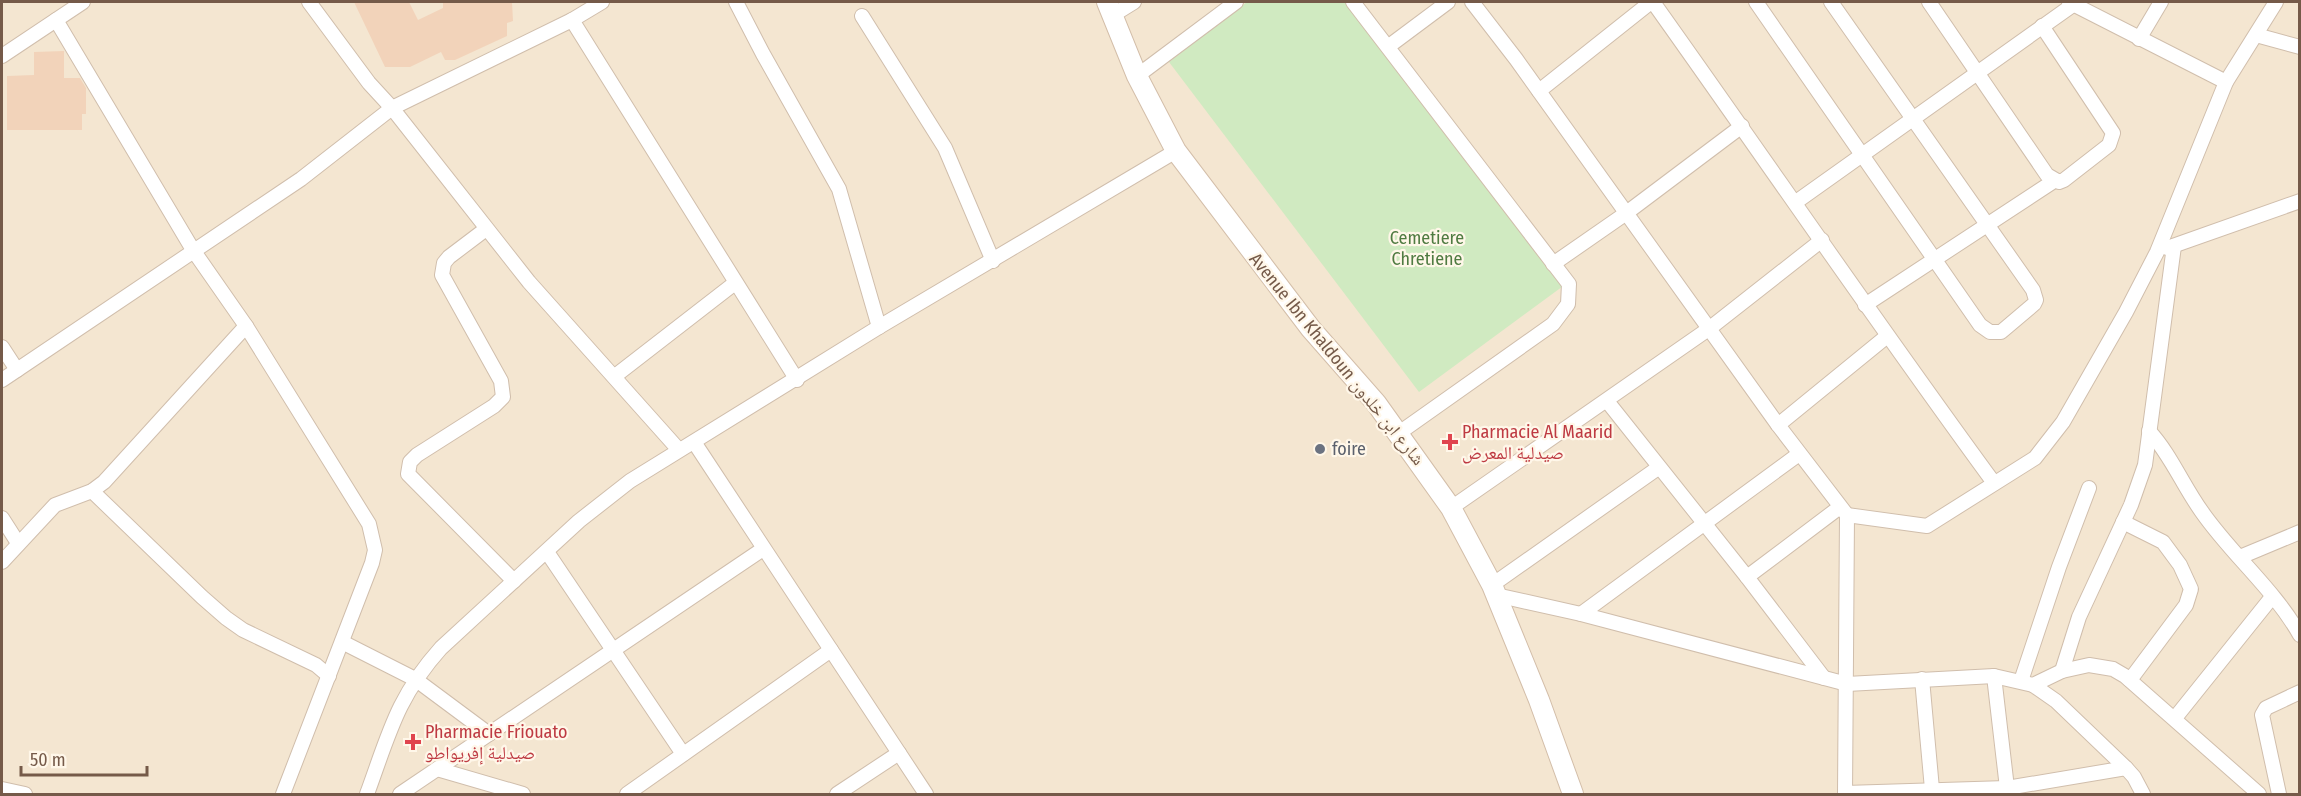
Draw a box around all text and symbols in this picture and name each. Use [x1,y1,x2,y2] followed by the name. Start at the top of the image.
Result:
[1390,227,1464,270] park label: Cemetiere Chretiene
[1245,248,1429,470] street label: Avenue Ibn Khaldoun شارع ابن خلدون
[1462,421,1613,464] place label: Pharmacie Al Maarid صيدلية المعرض
[1443,435,1457,449] marker: Pharmacie Al Maarid صيدلية المعرض
[1332,438,1366,460] place label: foire
[1313,442,1327,456] marker: foire
[425,721,568,765] place label: Pharmacie Friouato صيدلية إفريواطو
[406,735,420,749] marker: Pharmacie Friouato صيدلية إفريواطو
[21,739,147,777] scale bar
[30,749,66,771] text: 50 m

